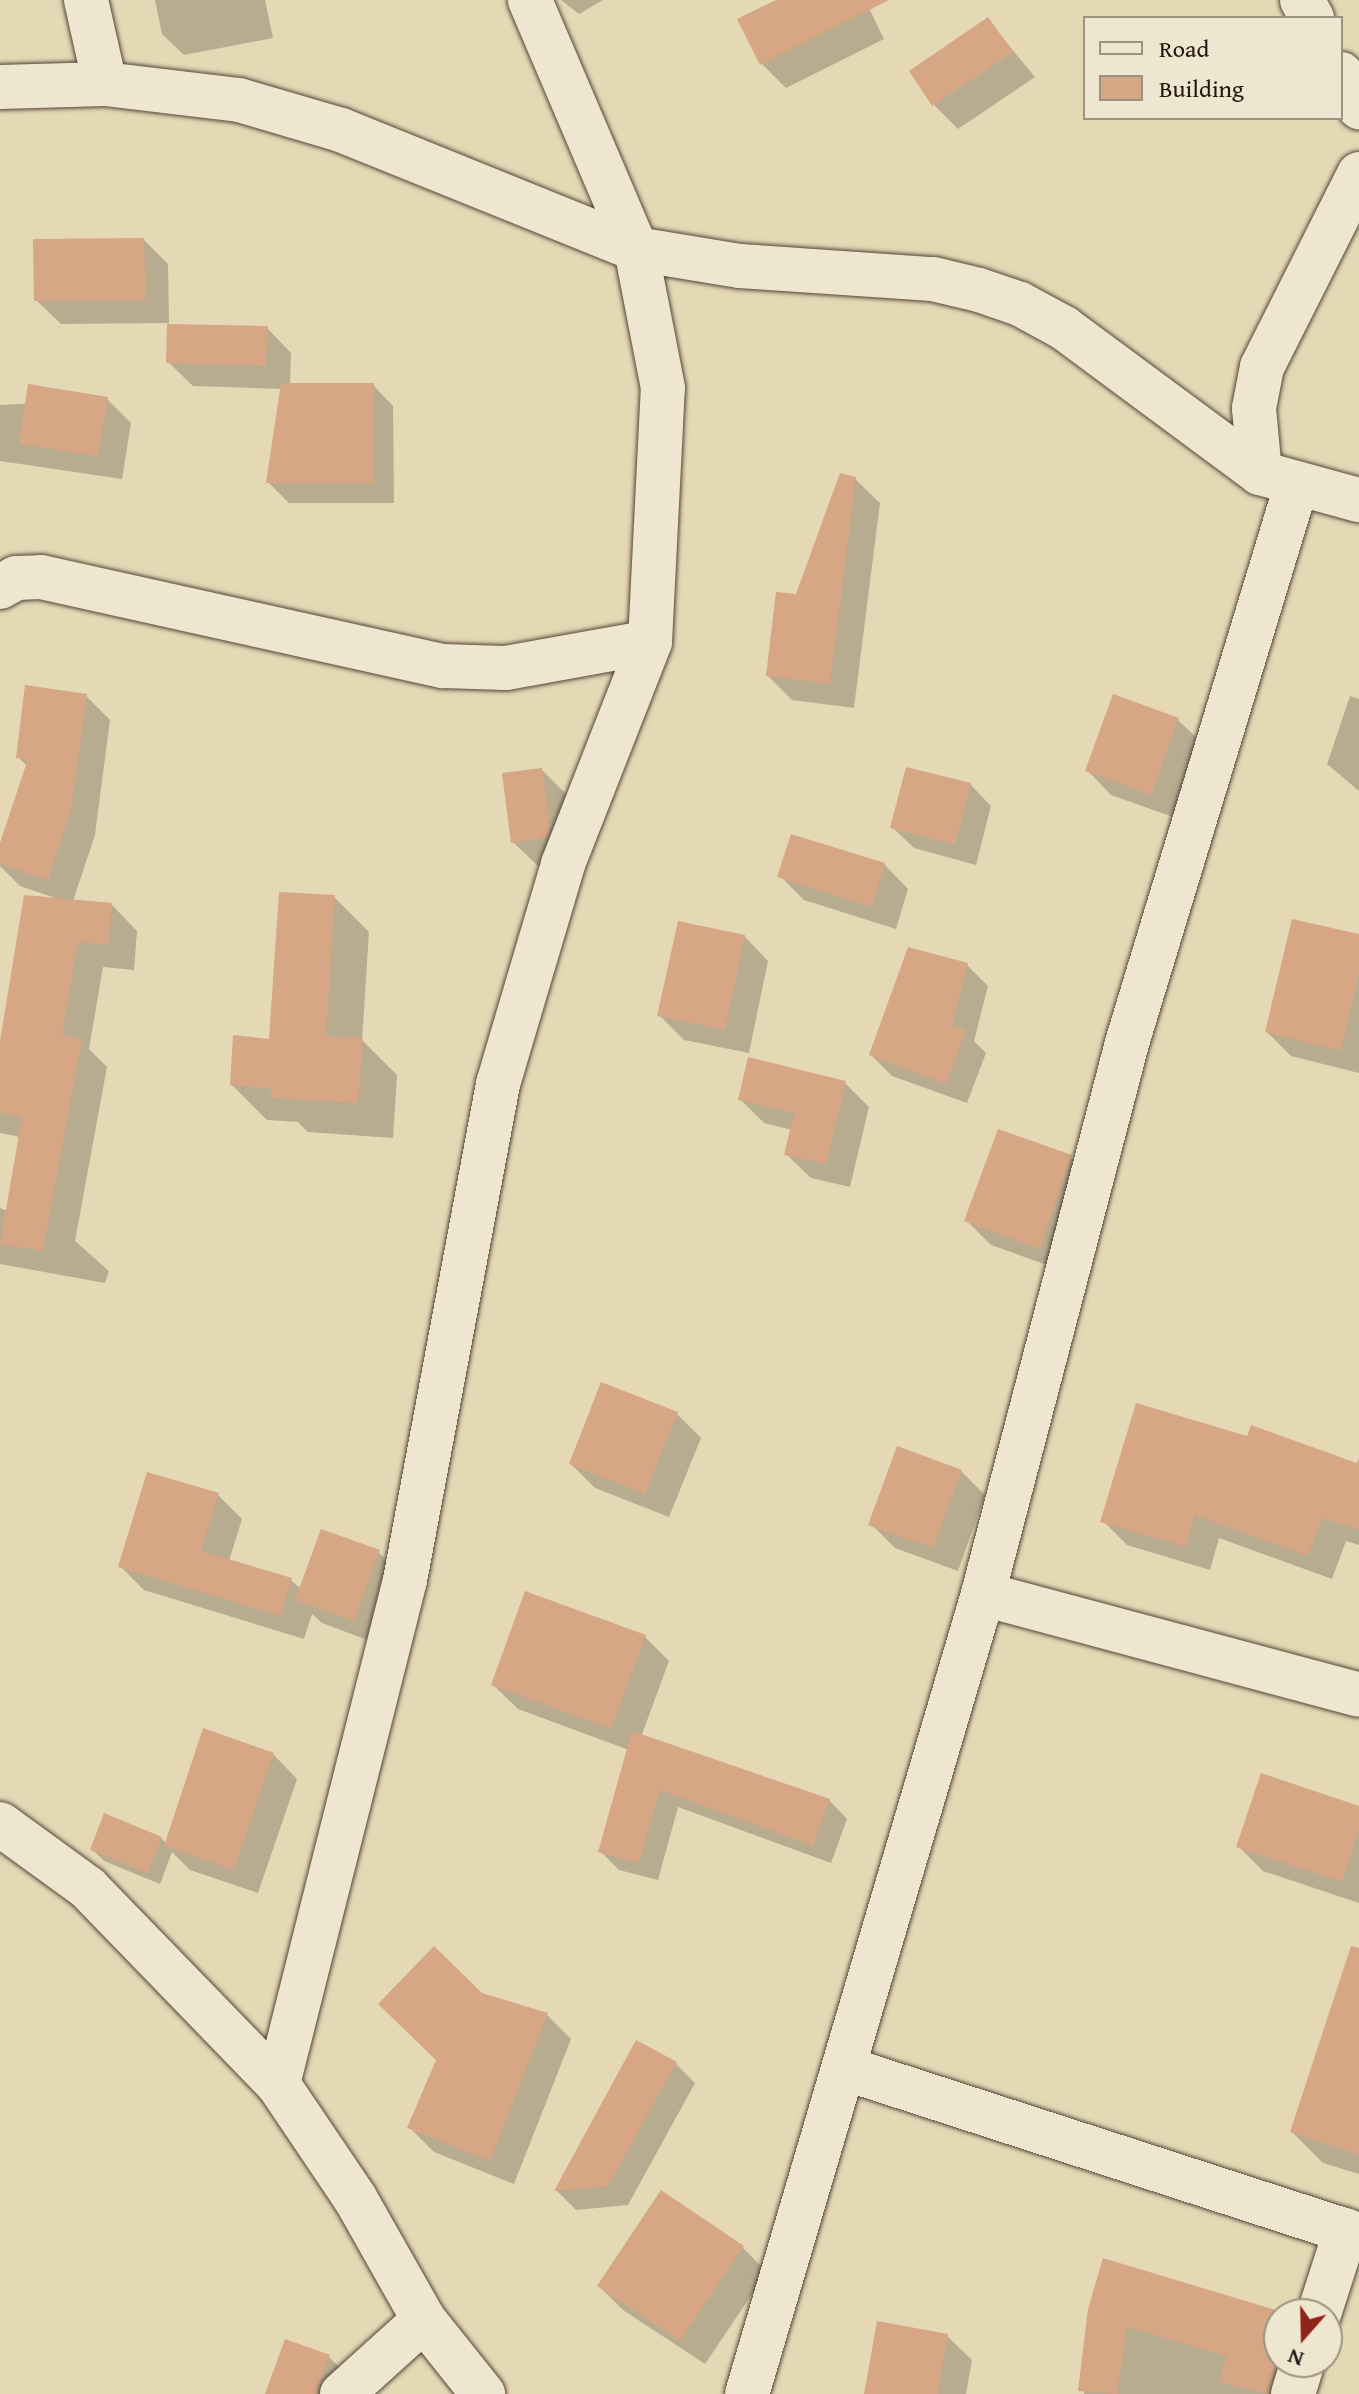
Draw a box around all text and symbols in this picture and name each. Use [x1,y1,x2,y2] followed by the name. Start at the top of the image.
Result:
[1083,16,1343,120] legend
[1159,31,1209,66] text: Road
[1159,71,1244,106] text: Building
[1263,2298,1343,2378] north arrow
[1283,2341,1308,2376] text: N

